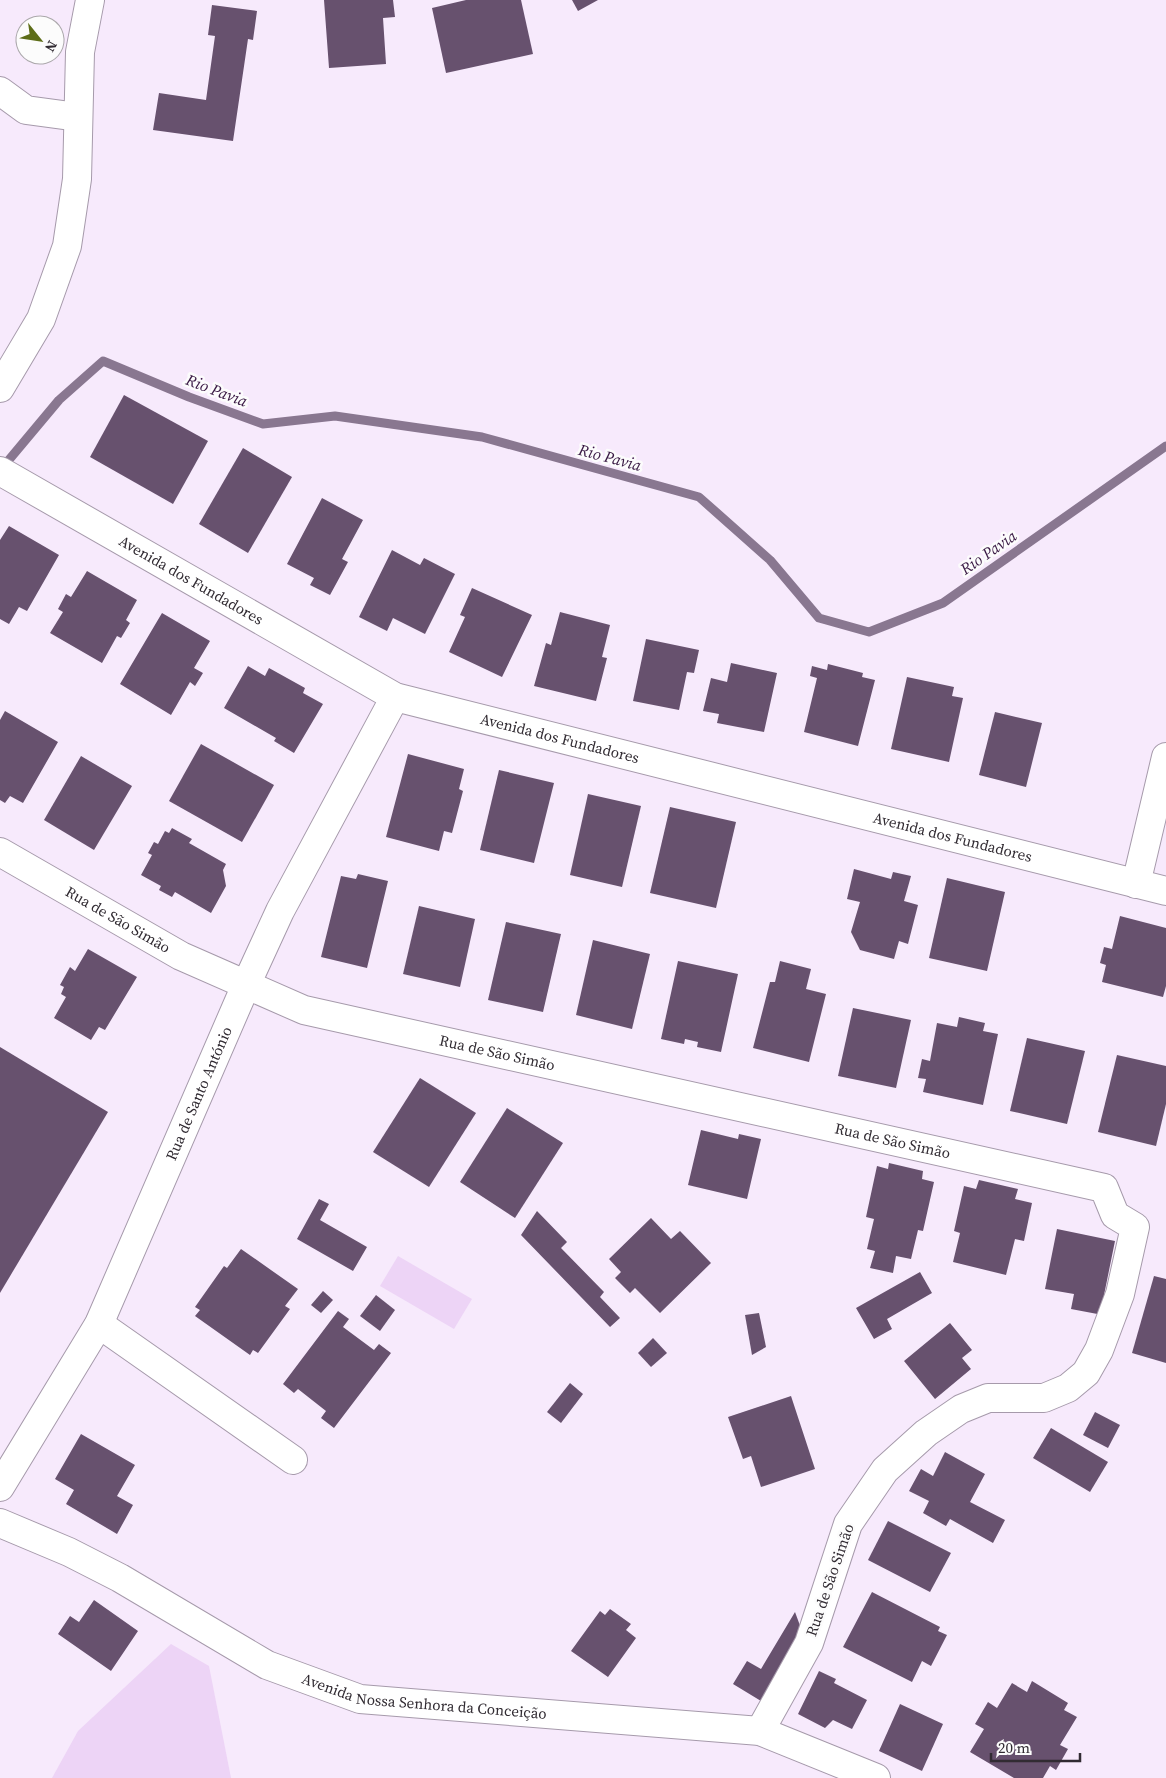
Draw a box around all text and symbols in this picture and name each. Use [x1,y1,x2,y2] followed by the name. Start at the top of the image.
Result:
[15,15,65,65] north arrow
[40,37,62,56] text: N
[182,368,252,412] water label: Rio Pavia
[575,438,644,476] water label: Rio Pavia
[955,524,1021,580] water label: Rio Pavia
[115,530,267,629] street label: Avenida dos Fundadores
[478,708,642,768] street label: Avenida dos Fundadores
[871,807,1034,867] street label: Avenida dos Fundadores
[62,881,174,958] street label: Rua de São Simão
[160,1023,237,1164] street label: Rua de Santo António
[438,1029,557,1076] street label: Rua de São Simão
[833,1117,952,1164] street label: Rua de São Simão
[800,1521,859,1639] street label: Rua de São Simão
[299,1668,548,1724] street label: Avenida Nossa Senhora da Conceição
[991,1730,1080,1762] scale bar
[998,1737,1030,1758] text: 20 m

